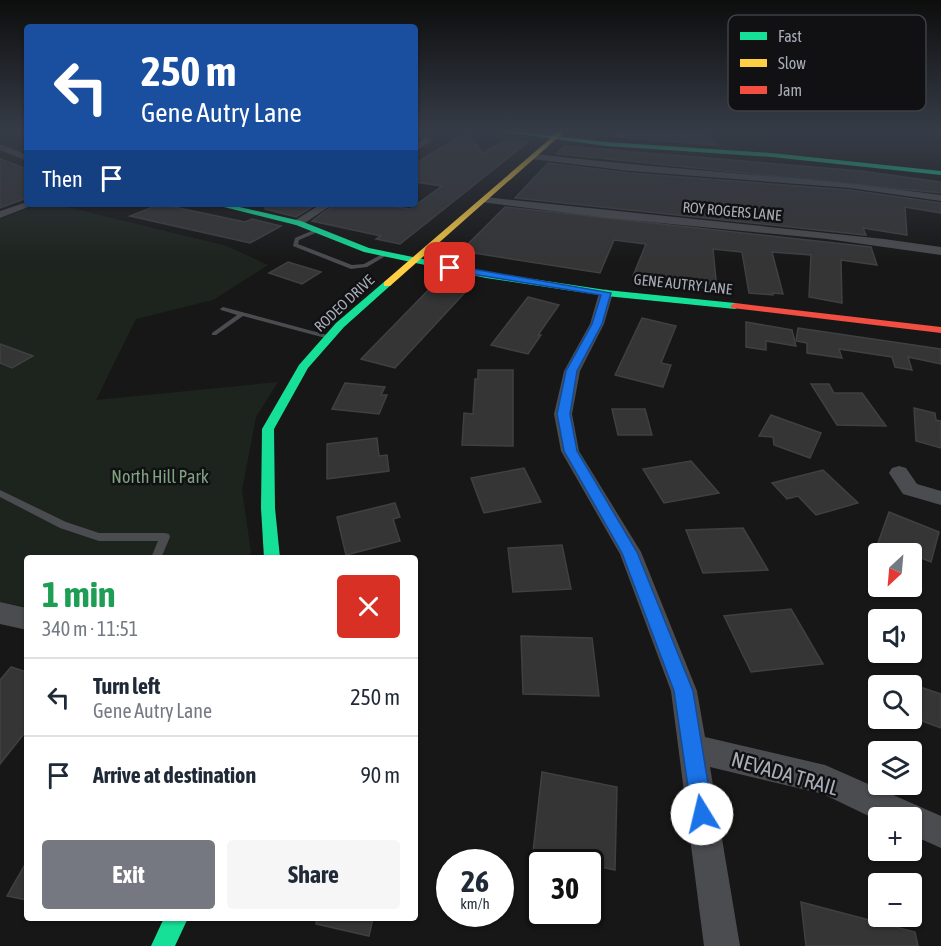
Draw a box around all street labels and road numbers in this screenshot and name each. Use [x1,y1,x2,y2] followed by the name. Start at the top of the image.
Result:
[682,198,783,224] street label: ROY ROGERS LANE
[633,270,734,298] street label: GENE AUTRY LANE
[311,271,378,335] street label: RODEO DRIVE
[729,746,841,800] street label: NEVADA TRAIL

